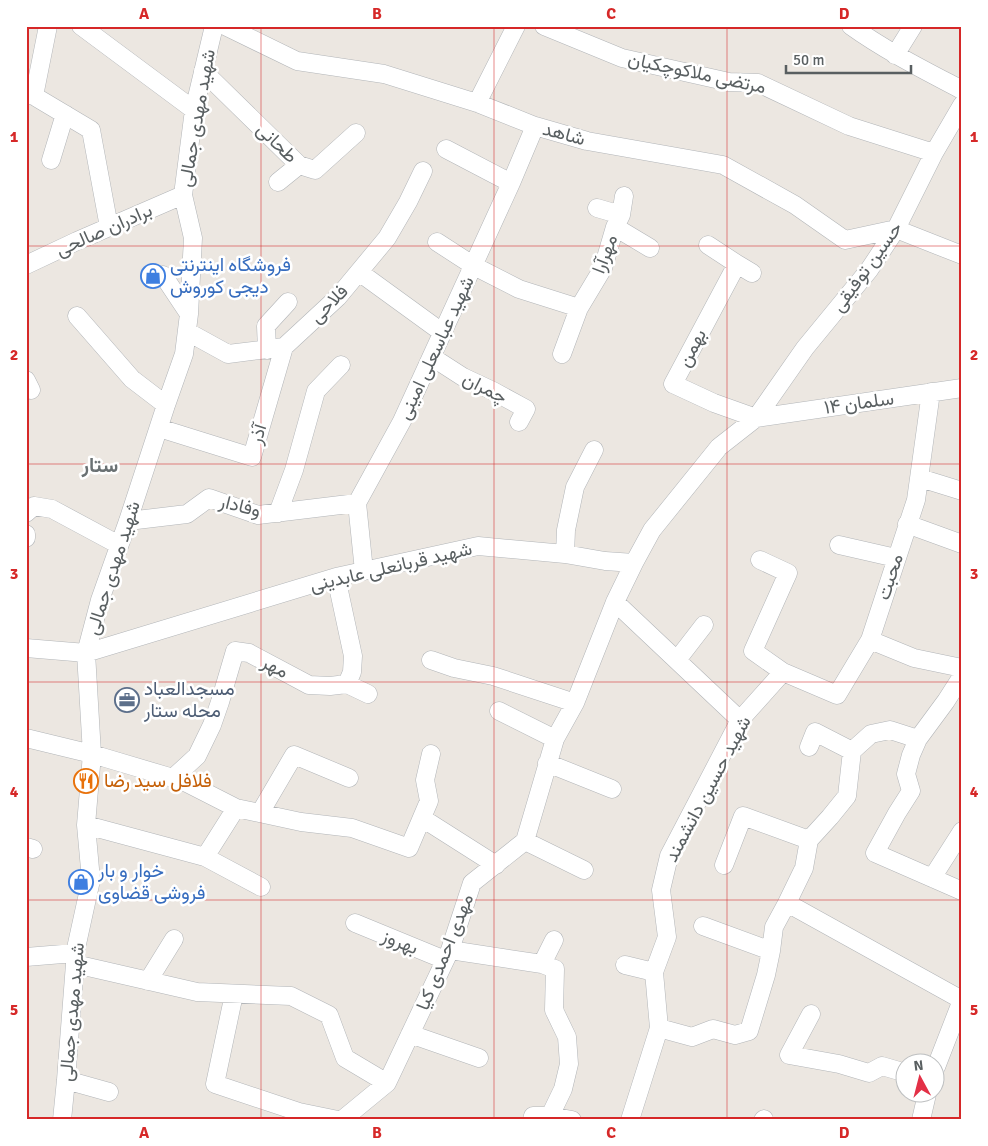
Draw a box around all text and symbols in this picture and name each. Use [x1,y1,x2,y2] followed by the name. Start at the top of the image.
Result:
[139,4,150,24] text: A
[372,4,382,24] text: B
[606,4,616,24] text: C
[839,4,850,24] text: D
[786,42,910,74] scale bar
[173,47,221,189] street label: شهید مهدی جمالی
[626,47,768,100] street label: مرتضی ملاکوچکیان
[793,51,824,69] text: 50 m
[540,117,588,151] street label: شاهد
[251,118,303,168] street label: طحانی
[10,127,19,147] text: 1
[970,127,979,147] text: 1
[52,198,156,262] street label: برادران صالحی
[826,217,908,317] street label: حسین توفیقی
[587,231,623,277] street label: مهرآرا
[170,253,291,299] place label: فروشگاه اینترنتی دیجی کوروش
[140,263,166,289] shop icon: فروشگاه اینترنتی دیجی کوروش
[392,272,480,424] street label: شهید عباسعلی امینی
[305,280,353,328] street label: فلاحی
[672,325,712,371] street label: بهمن
[10,345,18,365] text: 2
[970,345,978,365] text: 2
[458,367,511,410] street label: چمران
[823,386,895,420] street label: سلمان ۱۴
[243,419,273,448] street label: آذر
[81,453,118,478] district label: ستار
[216,489,263,523] street label: وفادار
[80,498,146,638] street label: شهید مهدی جمالی
[308,537,475,597] street label: شهید قربانعلی عابدینی
[871,551,909,603] street label: محبت
[10,564,18,584] text: 3
[970,564,978,584] text: 3
[257,650,293,684] street label: مهر
[143,677,235,723] place label: مسجدالعباد محله ستار
[114,687,140,713] office icon: مسجدالعباد محله ستار
[659,712,757,866] street label: شهید حسین دانشمند
[73,768,99,794] restaurant icon: فلافل سید رضا
[104,769,212,793] place label: فلافل سید رضا
[10,782,19,802] text: 4
[970,782,979,802] text: 4
[97,859,206,905] place label: خوار و بار فروشی قضاوی
[68,869,94,895] shop icon: خوار و بار فروشی قضاوی
[411,890,479,1014] street label: مهدی احمدی کیا
[377,924,422,960] street label: بهروز
[54,942,90,1082] street label: شهید مهدی جمالی
[10,1000,18,1020] text: 5
[970,1000,978,1020] text: 5
[896,1054,946,1104] north arrow
[913,1057,924,1075] text: N
[139,1123,150,1143] text: A
[372,1123,382,1143] text: B
[606,1123,616,1143] text: C
[839,1123,850,1143] text: D

